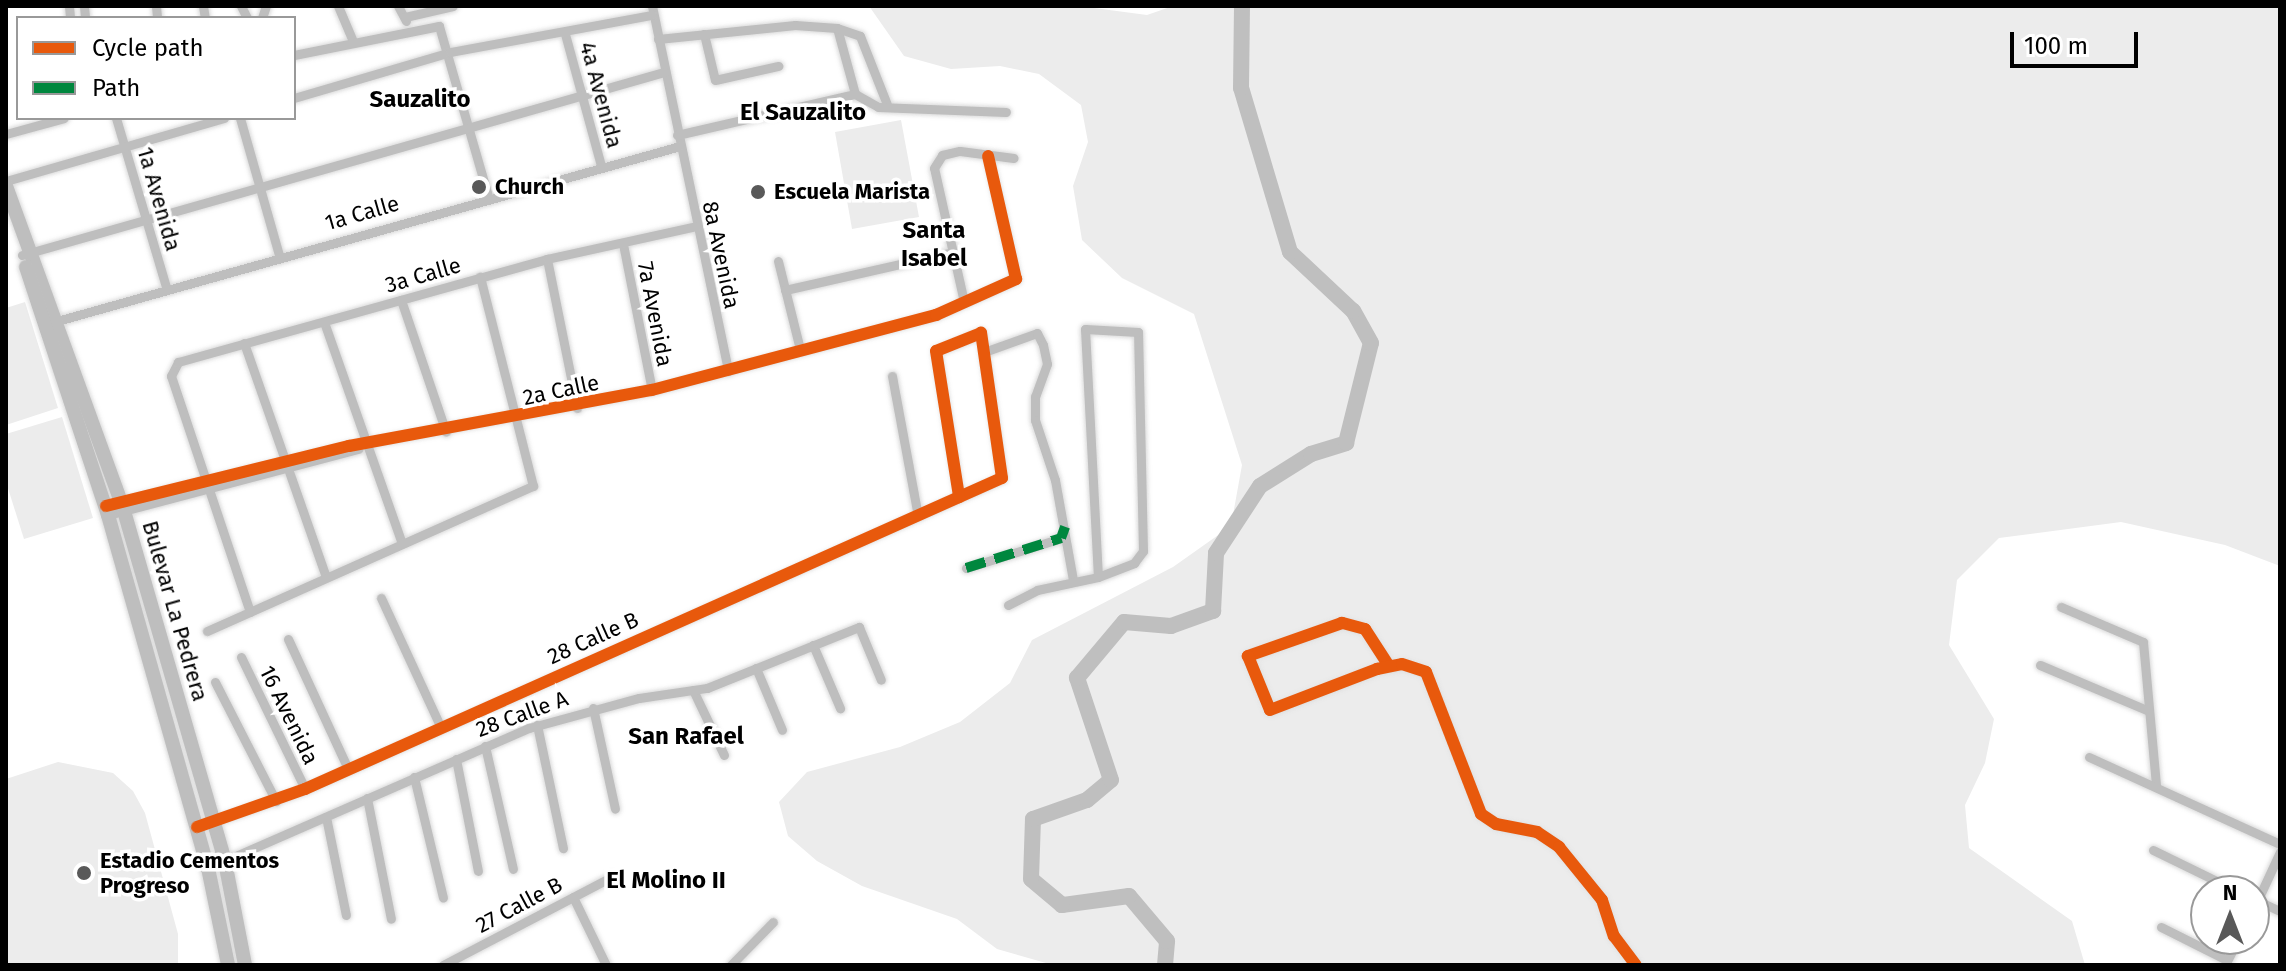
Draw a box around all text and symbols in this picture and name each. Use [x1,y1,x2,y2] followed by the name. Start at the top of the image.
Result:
[16,16,296,120] legend
[2014,16,2142,66] scale bar
[2024,32,2088,60] text: 100 m
[92,34,204,62] text: Cycle path
[574,39,628,151] street label: 4a Avenida
[92,74,140,102] text: Path
[370,86,470,114] district label: Sauzalito
[740,99,866,127] district label: El Sauzalito
[132,144,186,254] street label: 1a Avenida
[495,174,564,200] place label: Church
[470,178,488,196] marker: Church
[774,179,930,205] place label: Escuela Marista
[749,183,767,201] marker: Escuela Marista
[322,190,402,236] street label: 1a Calle
[697,199,745,311] street label: 8a Avenida
[901,217,967,273] district label: Santa Isabel
[382,252,464,298] street label: 3a Calle
[632,259,678,369] street label: 7a Avenida
[521,369,601,411] street label: 2a Calle
[137,518,213,704] street label: Bulevar La Pedrera
[543,606,643,670] street label: 28 Calle B
[254,661,324,769] street label: 16 Avenida
[472,685,572,743] street label: 28 Calle A
[628,723,744,751] district label: San Rafael
[100,847,279,898] place label: Estadio Cementos Progreso
[75,864,93,882] marker: Estadio Cementos Progreso
[606,867,726,895] district label: El Molino II
[471,871,567,939] street label: 27 Calle B
[2190,875,2270,955] north arrow
[2223,879,2237,906] text: N

